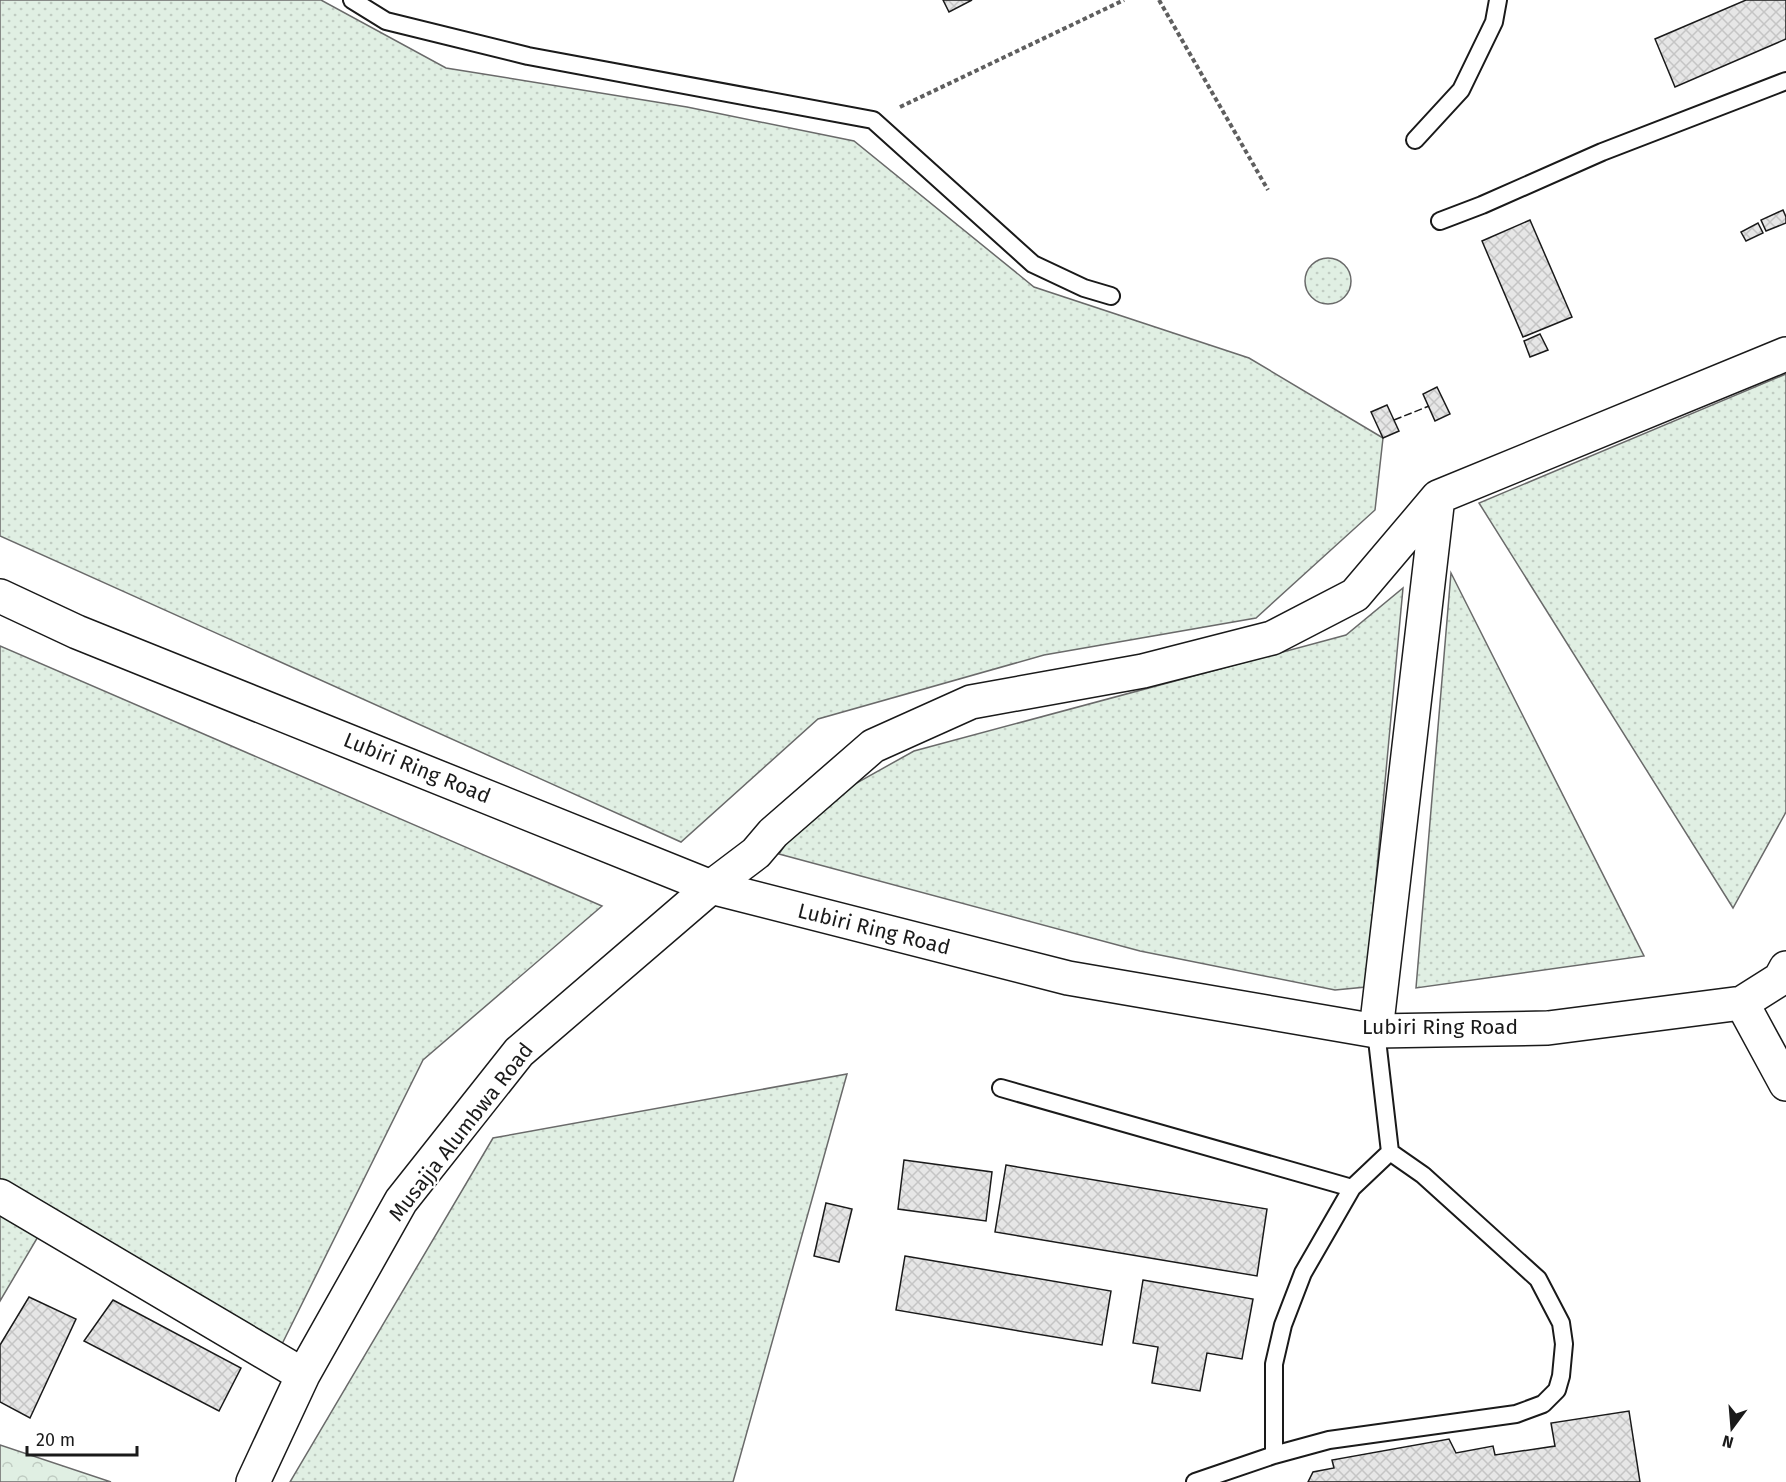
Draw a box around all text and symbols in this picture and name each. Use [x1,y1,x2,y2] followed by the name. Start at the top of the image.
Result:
[340,727,494,809] street label: Lubiri Ring Road
[795,897,953,961] street label: Lubiri Ring Road
[1362,1014,1518,1040] street label: Lubiri Ring Road
[383,1038,539,1226] street label: Musajja Alumbwa Road
[1702,1398,1762,1458] north arrow
[27,1419,136,1457] scale bar
[36,1429,75,1451] text: 20 m
[1720,1431,1736,1453] text: N

